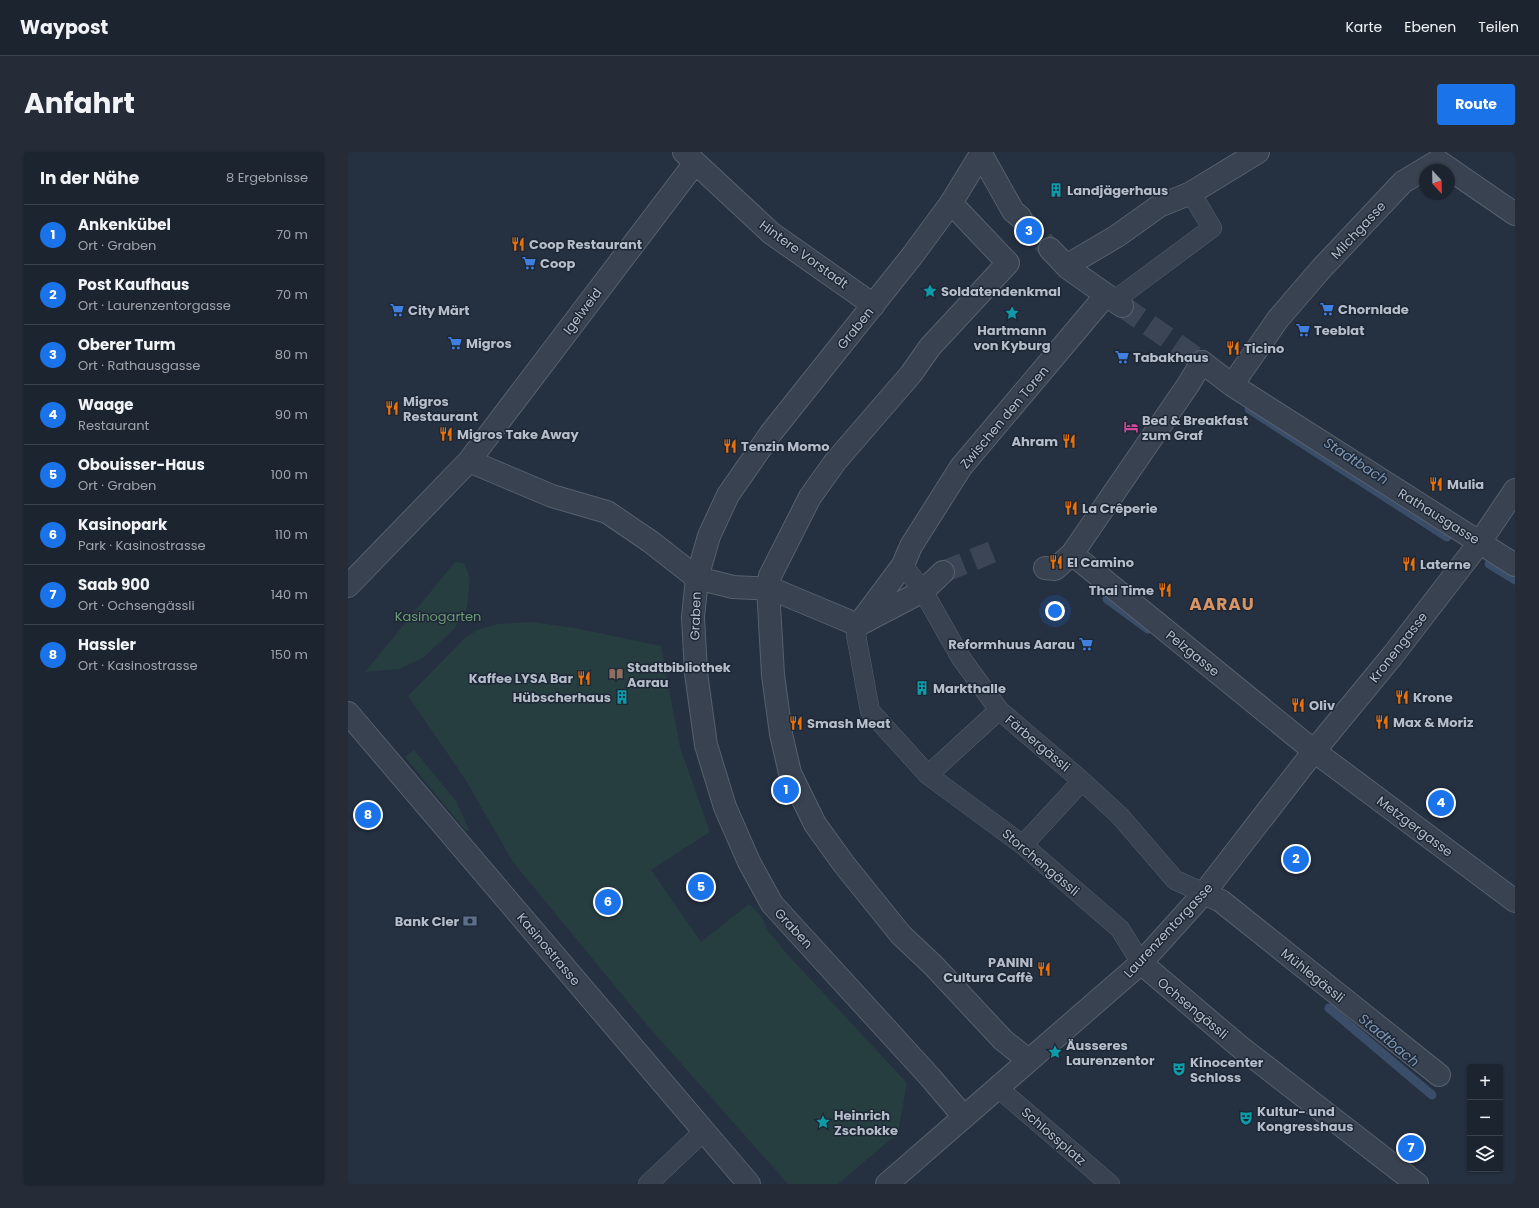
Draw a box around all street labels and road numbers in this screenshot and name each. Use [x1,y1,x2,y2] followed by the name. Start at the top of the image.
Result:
[1327,197,1390,264] street label: Milchgasse
[755,216,852,293] street label: Hintere Vorstadt
[559,284,606,339] street label: Igelweid
[833,303,878,353] street label: Graben
[956,362,1053,473] street label: Zwischen den Toren
[1394,484,1483,549] street label: Rathausgasse
[685,591,706,641] street label: Graben
[1365,608,1432,687] street label: Kronengasse
[1162,626,1224,681] street label: Pelzgasse
[1001,711,1074,776] street label: Färbergässli
[1373,791,1457,861] street label: Metzgergasse
[998,824,1083,900] street label: Storchengässli
[1119,879,1217,982] street label: Laurenzentorgasse
[770,904,817,953] street label: Graben
[512,909,585,990] street label: Kasinostrasse
[1277,944,1348,1007] street label: Mühlegässli
[1153,973,1232,1044] street label: Ochsengässli
[1017,1103,1090,1170] street label: Schlossplatz

